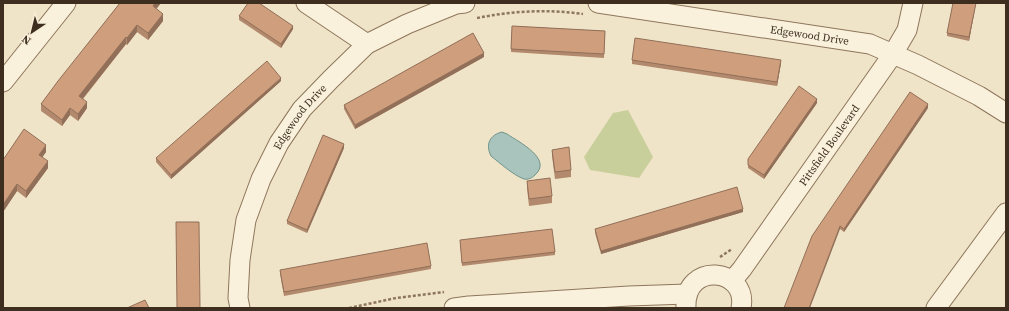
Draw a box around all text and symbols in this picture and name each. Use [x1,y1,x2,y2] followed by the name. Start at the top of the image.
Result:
[12,12,52,52] north arrow
[769,22,850,48] street label: Edgewood Drive
[19,31,34,48] text: N
[269,80,330,152] street label: Edgewood Drive
[795,101,863,189] street label: Pittsfield Boulevard

